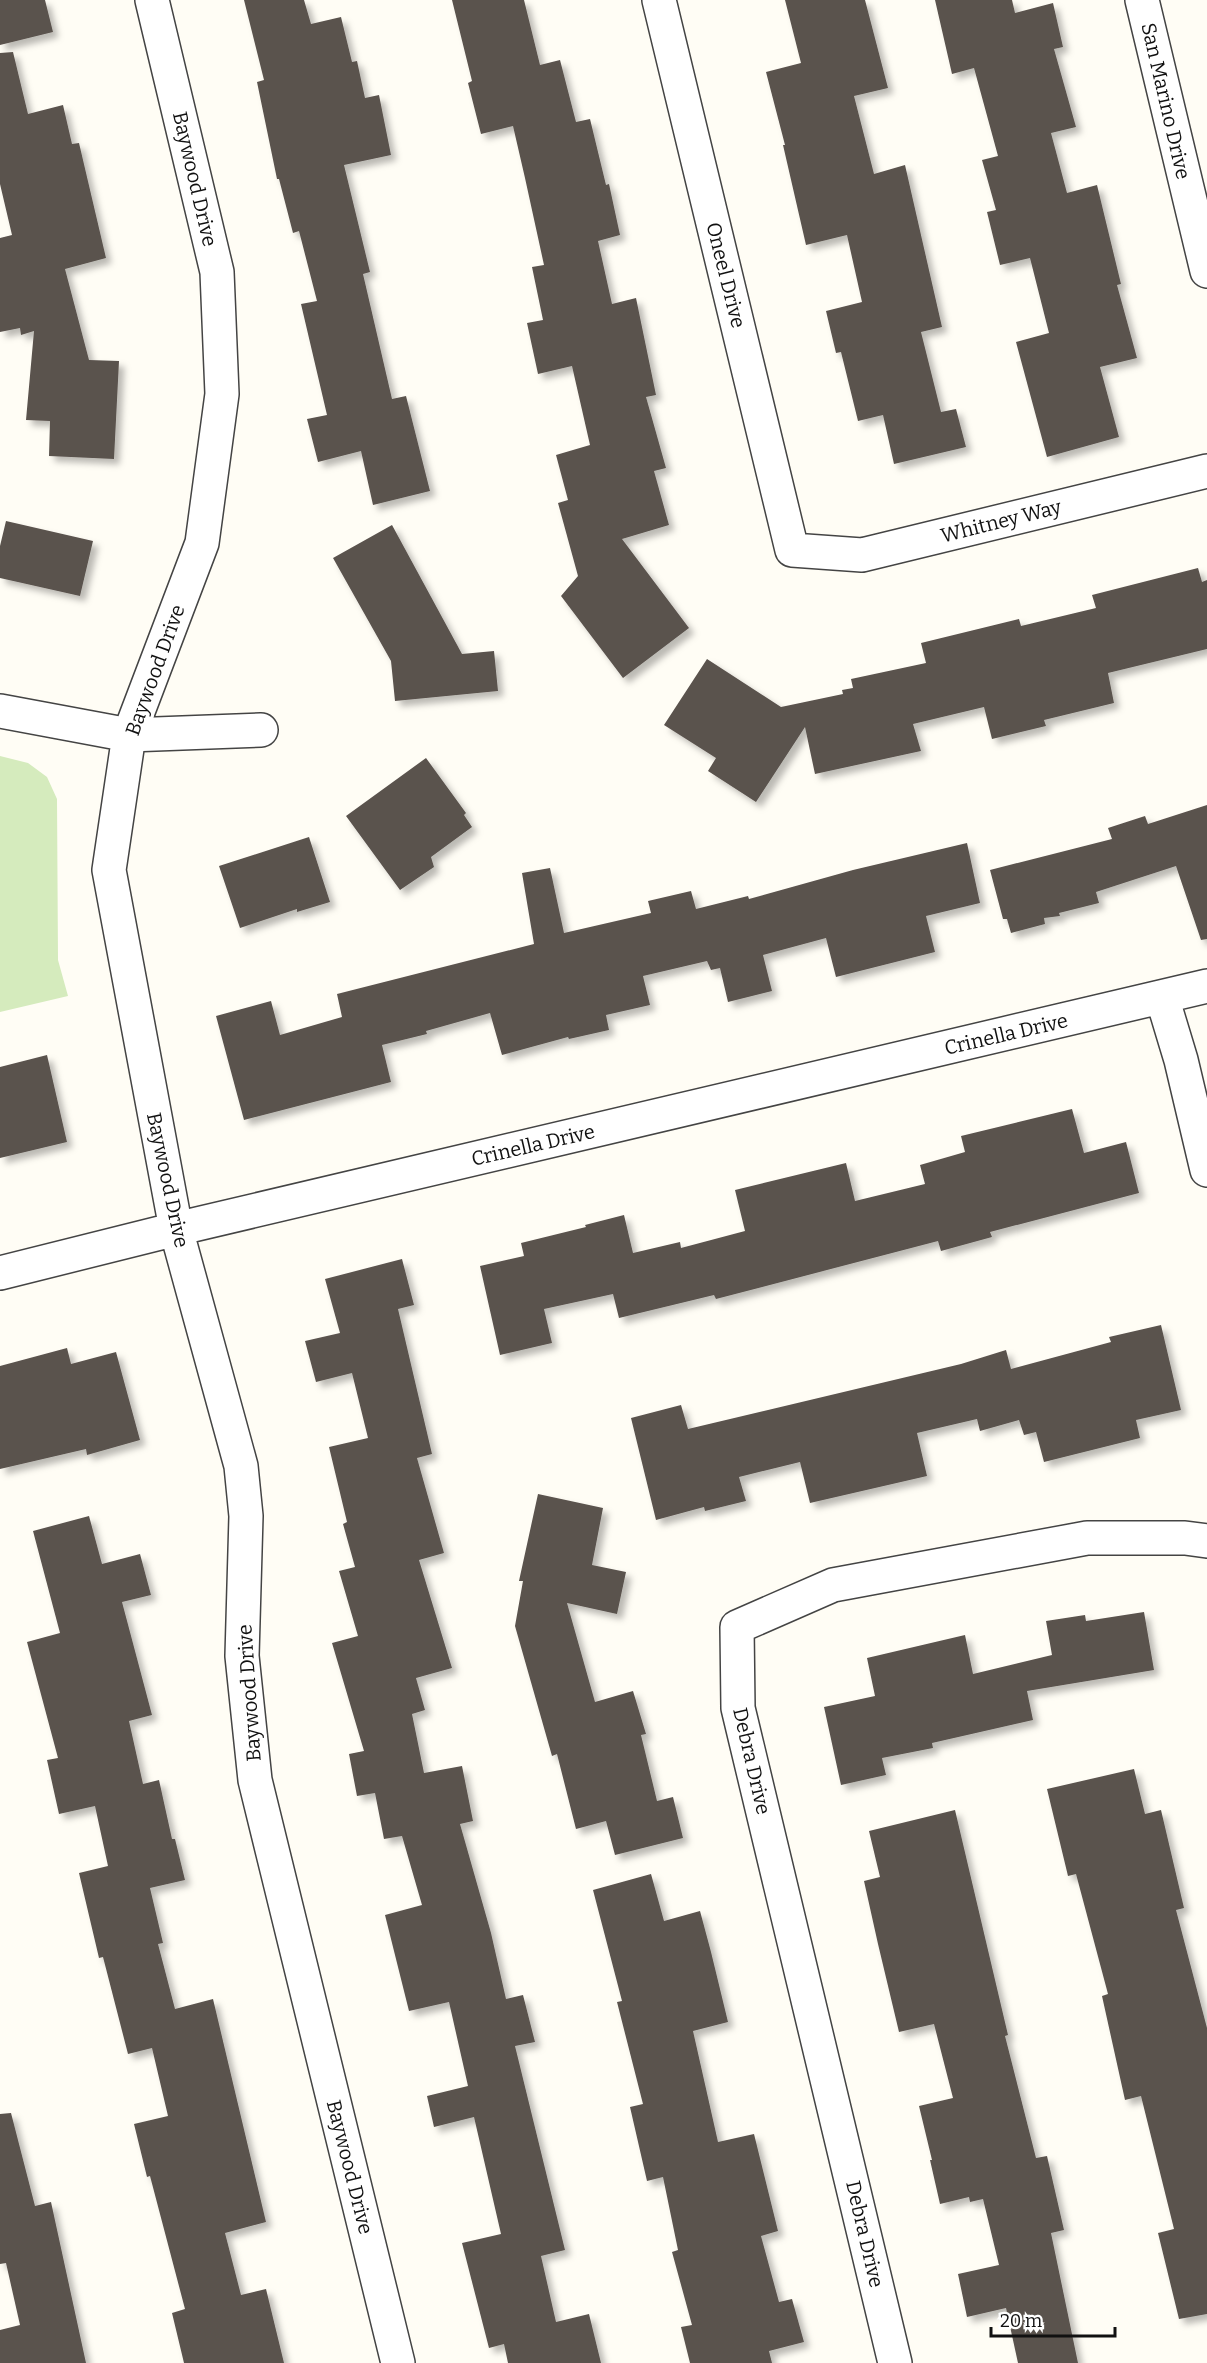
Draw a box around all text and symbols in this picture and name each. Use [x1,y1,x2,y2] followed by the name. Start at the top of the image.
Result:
[1136,21,1196,181] street label: San Marino Drive
[168,109,222,249] street label: Baywood Drive
[701,220,751,330] street label: Oneel Drive
[938,494,1064,548] street label: Whitney Way
[120,601,190,739] street label: Baywood Drive
[942,1008,1070,1060] street label: Crinella Drive
[142,1110,194,1250] street label: Baywood Drive
[469,1119,597,1171] street label: Crinella Drive
[232,1624,266,1762] street label: Baywood Drive
[728,1705,776,1817] street label: Debra Drive
[322,2097,378,2237] street label: Baywood Drive
[841,2178,889,2290] street label: Debra Drive
[991,2300,1116,2338] scale bar
[1000,2310,1042,2332] text: 20 m

